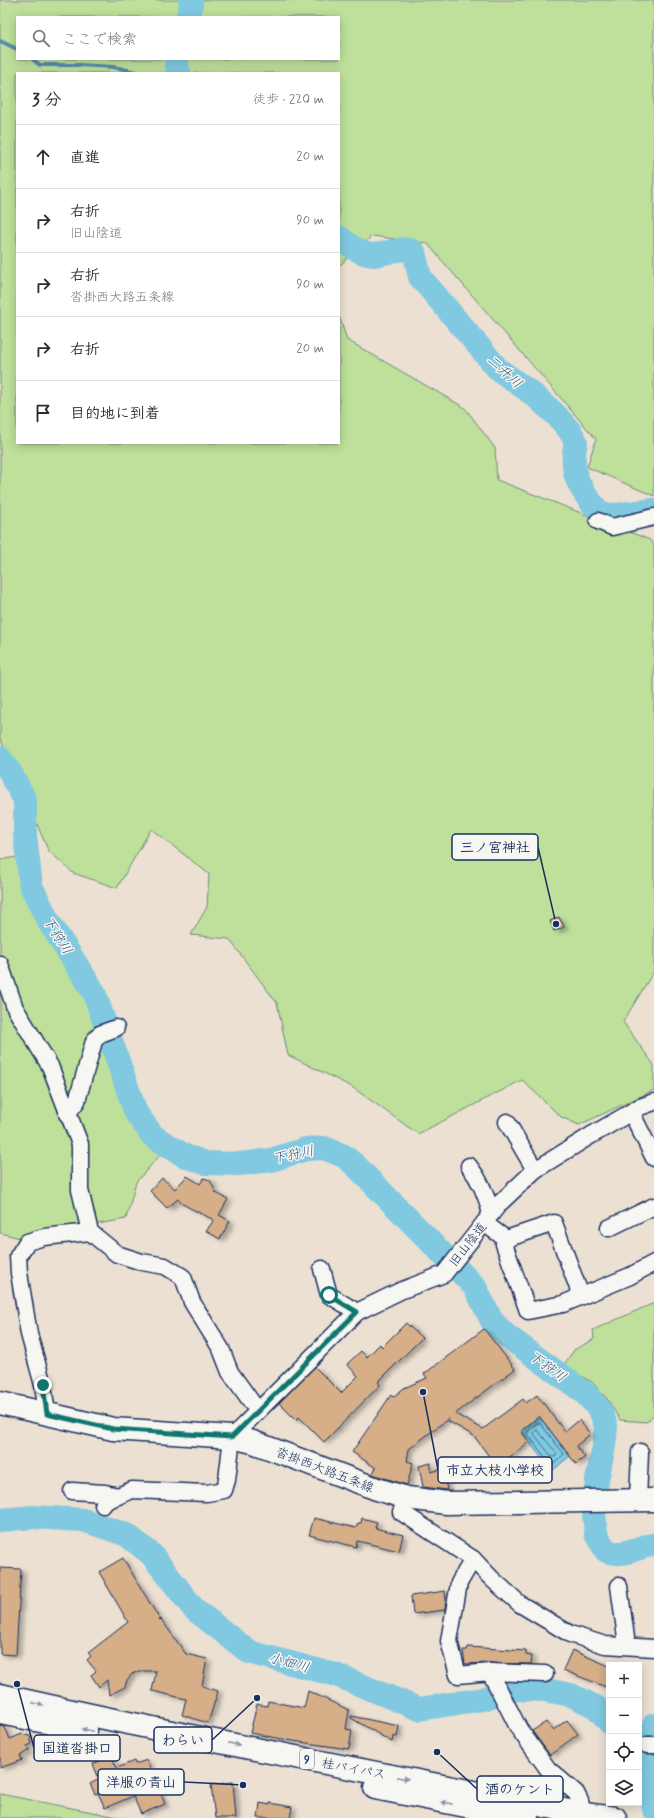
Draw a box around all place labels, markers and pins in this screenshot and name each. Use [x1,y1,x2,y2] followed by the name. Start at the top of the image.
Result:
[452,834,538,860] callout: 三ノ宮神社
[438,1457,552,1483] callout: 市立大枝小学校
[154,1727,212,1753] callout: わらい
[34,1735,120,1761] callout: 国道沓掛口
[98,1769,184,1795] callout: 洋服の青山
[477,1776,563,1802] callout: 酒のケント

